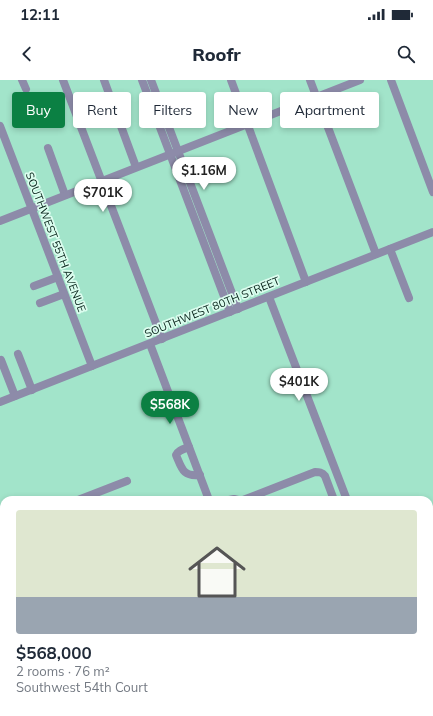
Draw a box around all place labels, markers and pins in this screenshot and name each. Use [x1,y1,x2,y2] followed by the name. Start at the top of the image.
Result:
[171,157,237,191] pin: $1.16M
[75,179,131,213] pin: $701K
[271,368,327,402] pin: $401K
[142,391,198,425] pin: $568K

